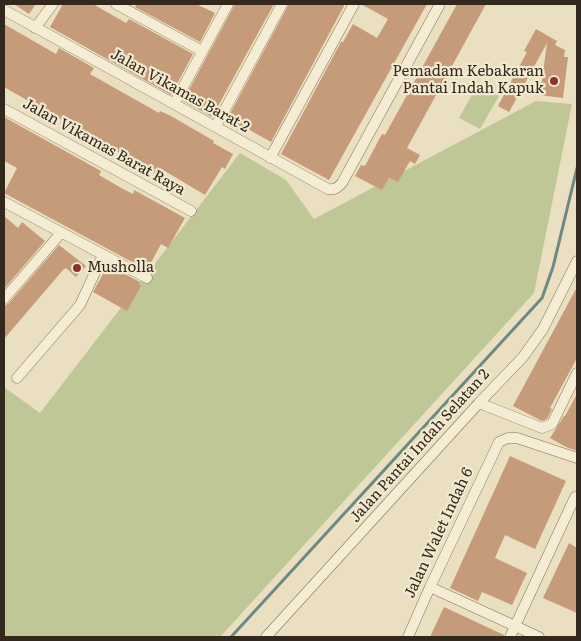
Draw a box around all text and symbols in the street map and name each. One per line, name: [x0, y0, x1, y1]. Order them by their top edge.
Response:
street label: Jalan Vikamas Barat 2: [107, 45, 253, 137]
place label: Pemadam Kebakaran Pantai Indah Kapuk: [393, 63, 544, 98]
marker: Pemadam Kebakaran Pantai Indah Kapuk: [548, 75, 560, 87]
street label: Jalan Vikamas Barat Raya: [20, 95, 188, 199]
place label: Musholla: [87, 259, 154, 277]
marker: Musholla: [71, 262, 83, 274]
street label: Jalan Pantai Indah Selatan 2: [346, 366, 494, 526]
street label: Jalan Walet Indah 6: [401, 465, 477, 601]

